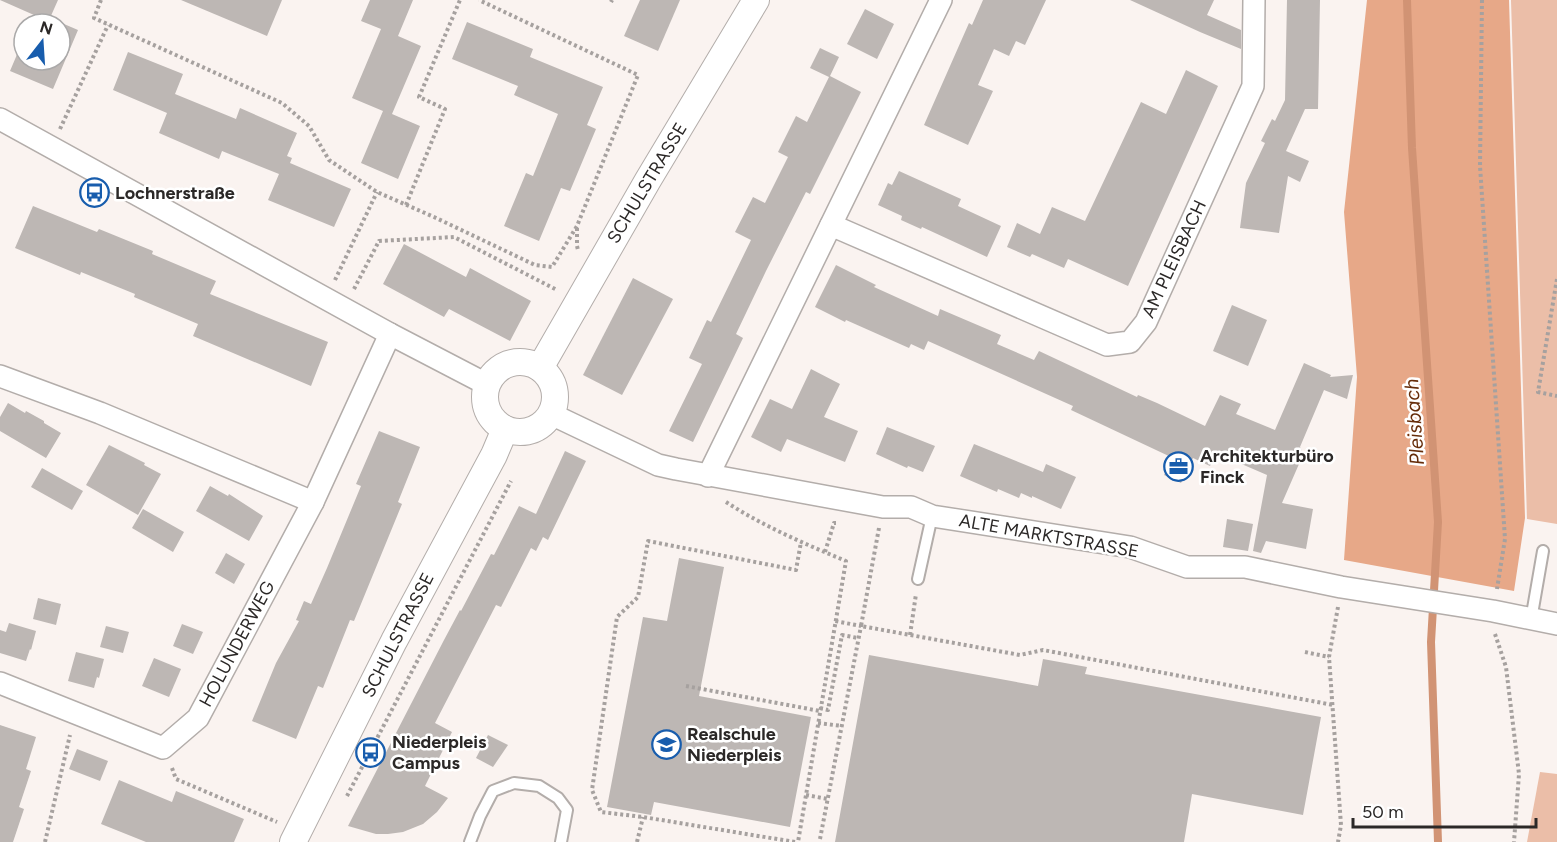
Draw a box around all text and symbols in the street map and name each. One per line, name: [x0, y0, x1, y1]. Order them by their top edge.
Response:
north arrow: [12, 12, 72, 72]
text: N: [38, 17, 55, 39]
street label: SCHULSTRASSE: [602, 119, 692, 247]
bus stop icon: Lochnerstraße: [78, 177, 110, 209]
place label: Lochnerstraße: [115, 182, 235, 204]
street label: AM PLEISBACH: [1137, 197, 1211, 321]
water label: Pleisbach: [1399, 378, 1429, 466]
place label: Architekturbüro Finck: [1200, 445, 1334, 488]
office icon: Architekturbüro Finck: [1163, 450, 1195, 482]
street label: ALTE MARKTSTRASSE: [957, 509, 1141, 563]
street label: SCHULSTRASSE: [357, 569, 439, 701]
street label: HOLUNDERWEG: [195, 577, 280, 711]
place label: Realschule Niederpleis: [687, 723, 782, 766]
school or university icon: Realschule Niederpleis: [650, 728, 682, 760]
place label: Niederpleis Campus: [392, 731, 487, 774]
bus stop icon: Niederpleis Campus: [355, 736, 387, 768]
scale bar: [1353, 791, 1536, 829]
text: 50 m: [1362, 801, 1404, 823]

